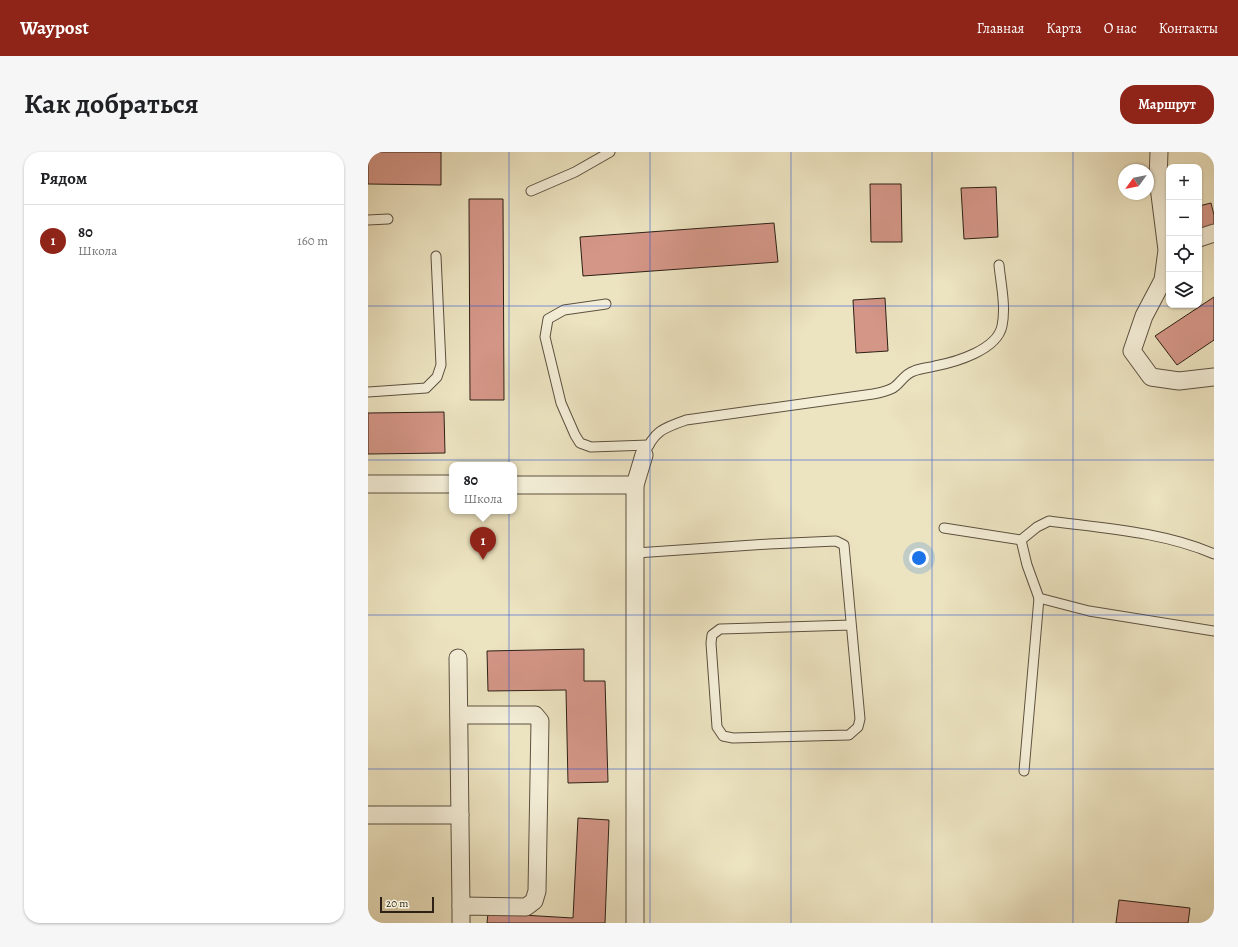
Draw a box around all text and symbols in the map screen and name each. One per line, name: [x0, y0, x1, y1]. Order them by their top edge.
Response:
text: Waypost: [20, 15, 89, 41]
text: Главная: [977, 19, 1024, 38]
text: Карта: [1046, 19, 1082, 38]
text: О нас: [1104, 19, 1137, 38]
text: Контакты: [1159, 19, 1218, 38]
text: Как добраться: [24, 85, 199, 123]
button: Маршрут: [1120, 85, 1214, 124]
north arrow: [1118, 164, 1154, 200]
map controls: [1166, 164, 1202, 308]
button: +: [1166, 164, 1202, 200]
text: Рядом: [40, 167, 87, 190]
button: −: [1166, 200, 1202, 236]
text: 80: [78, 222, 93, 242]
text: 1: [51, 232, 55, 249]
text: 160 m: [297, 232, 328, 249]
button: locate: [1166, 236, 1202, 272]
text: Школа: [78, 242, 117, 259]
button: layers: [1166, 272, 1202, 308]
popup: [449, 462, 517, 514]
text: 80: [463, 470, 478, 490]
text: Школа: [463, 490, 503, 507]
pin: 1: [470, 527, 496, 560]
your location: [909, 548, 929, 568]
scale bar: [380, 895, 434, 914]
text: 20 m: [386, 896, 408, 911]

